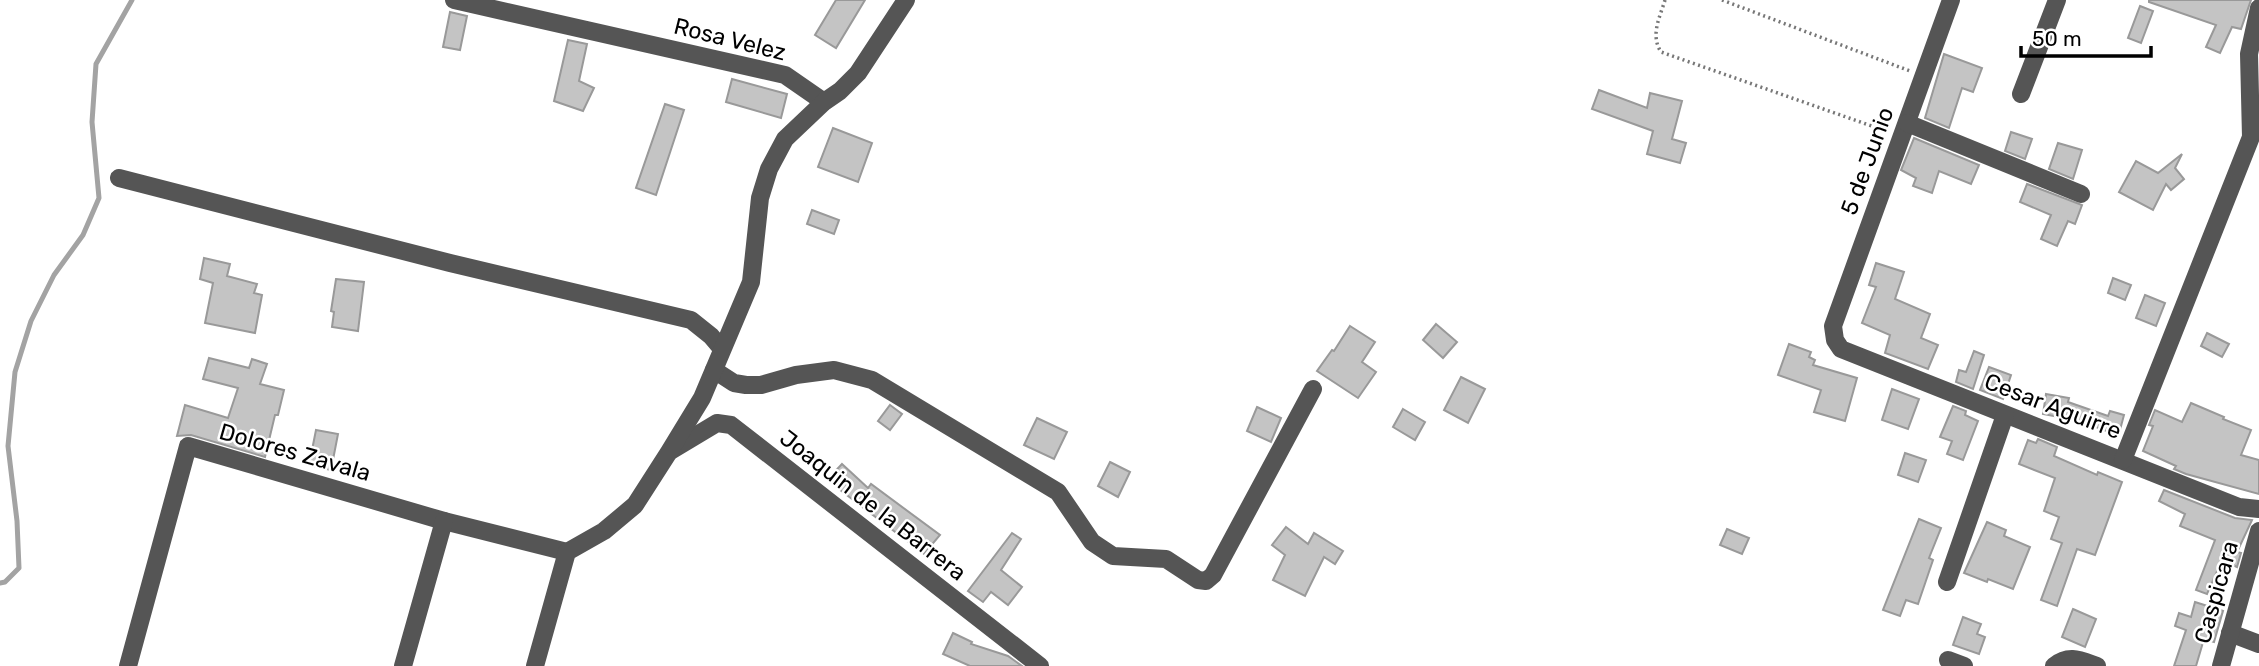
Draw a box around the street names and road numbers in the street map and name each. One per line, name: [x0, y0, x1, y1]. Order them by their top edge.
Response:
street label: Rosa Velez: [671, 12, 789, 66]
street label: 5 de Junio: [1835, 103, 1899, 219]
street label: Cesar Aguirre: [1981, 367, 2125, 445]
street label: Dolores Zavala: [216, 417, 374, 487]
street label: Joaquin de la Barrera: [774, 424, 972, 586]
street label: Caspicara: [2188, 537, 2244, 647]

